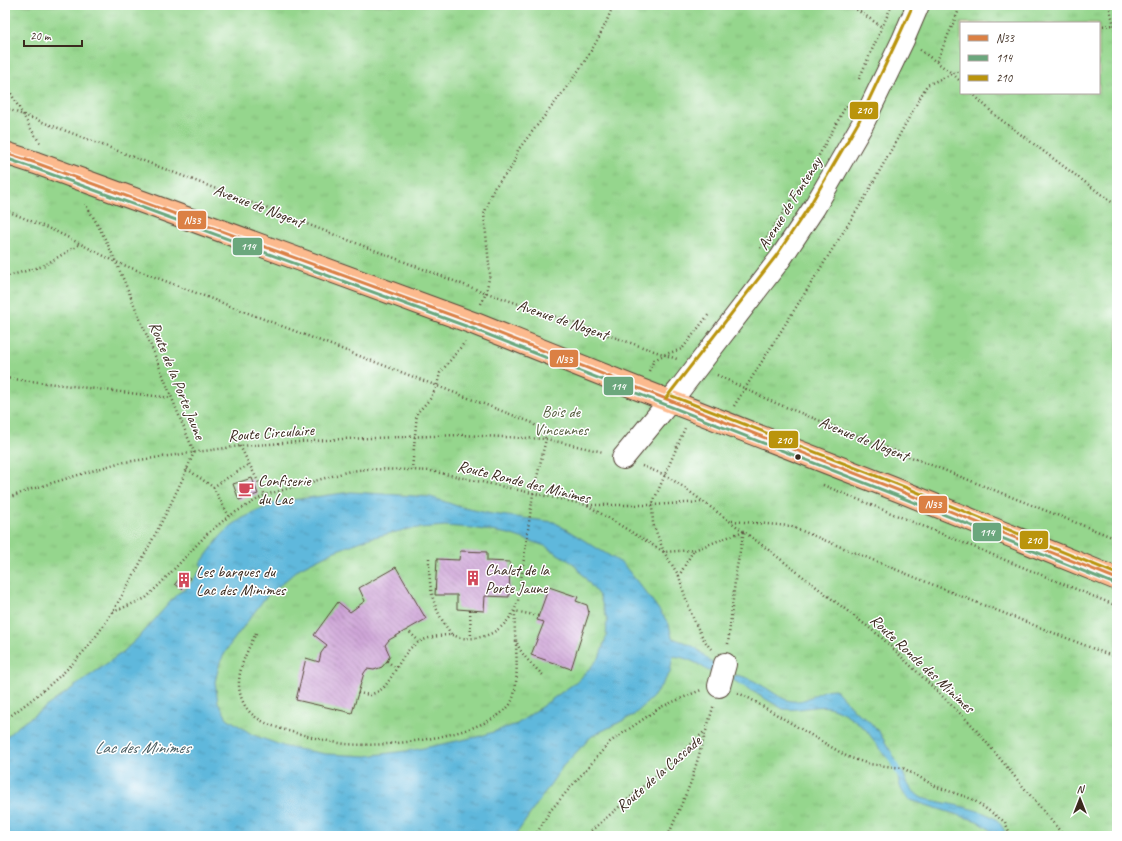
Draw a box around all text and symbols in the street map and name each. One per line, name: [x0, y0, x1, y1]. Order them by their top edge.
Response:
scale bar: [24, 22, 82, 48]
legend: [960, 22, 1100, 94]
text: 20 m: [30, 28, 52, 44]
text: N33: [996, 30, 1016, 46]
text: 114: [996, 50, 1014, 66]
text: 210: [996, 70, 1014, 86]
line badge: 210: [849, 101, 879, 120]
text: 210: [857, 103, 872, 117]
street label: Avenue de Fontenay: [753, 152, 827, 254]
street label: Avenue de Nogent: [211, 180, 309, 233]
line badge: N33: [177, 210, 207, 230]
text: N33: [184, 213, 201, 227]
line badge: 114: [232, 237, 263, 256]
text: 114: [241, 239, 257, 253]
street label: Avenue de Nogent: [515, 295, 613, 346]
street label: Route de la Porte Jaune: [144, 319, 210, 444]
line badge: N33: [549, 349, 579, 368]
text: N33: [556, 352, 573, 366]
line badge: 114: [603, 376, 634, 396]
text: 114: [611, 379, 627, 393]
park label: Bois de Vincennes: [534, 402, 589, 440]
street label: Avenue de Nogent: [816, 412, 914, 467]
street label: Route Circulaire: [228, 420, 316, 446]
line badge: 210: [768, 430, 799, 449]
text: 210: [777, 433, 792, 447]
unlabelled marker: [793, 452, 803, 462]
street label: Route Ronde des Minimes: [455, 456, 594, 508]
place label: Confiserie du Lac: [258, 471, 312, 509]
cafe icon: Confiserie du Lac: [237, 480, 255, 498]
line badge: N33: [918, 495, 948, 514]
text: N33: [925, 497, 942, 511]
line badge: 114: [972, 522, 1002, 542]
text: 114: [980, 525, 996, 539]
line badge: 210: [1019, 530, 1049, 550]
text: 210: [1027, 533, 1042, 547]
place label: Chalet de la Porte Jaune: [485, 560, 550, 598]
place label: Les barques du Lac des Minimes: [196, 562, 287, 600]
building icon: Chalet de la Porte Jaune: [464, 569, 482, 587]
building icon: Les barques du Lac des Minimes: [175, 571, 193, 589]
street label: Route Ronde des Minimes: [866, 610, 980, 718]
street label: Route de la Cascade: [612, 730, 707, 816]
water label: Lac des Minimes: [95, 737, 193, 758]
north arrow: [1060, 779, 1100, 819]
text: N: [1077, 782, 1086, 796]

